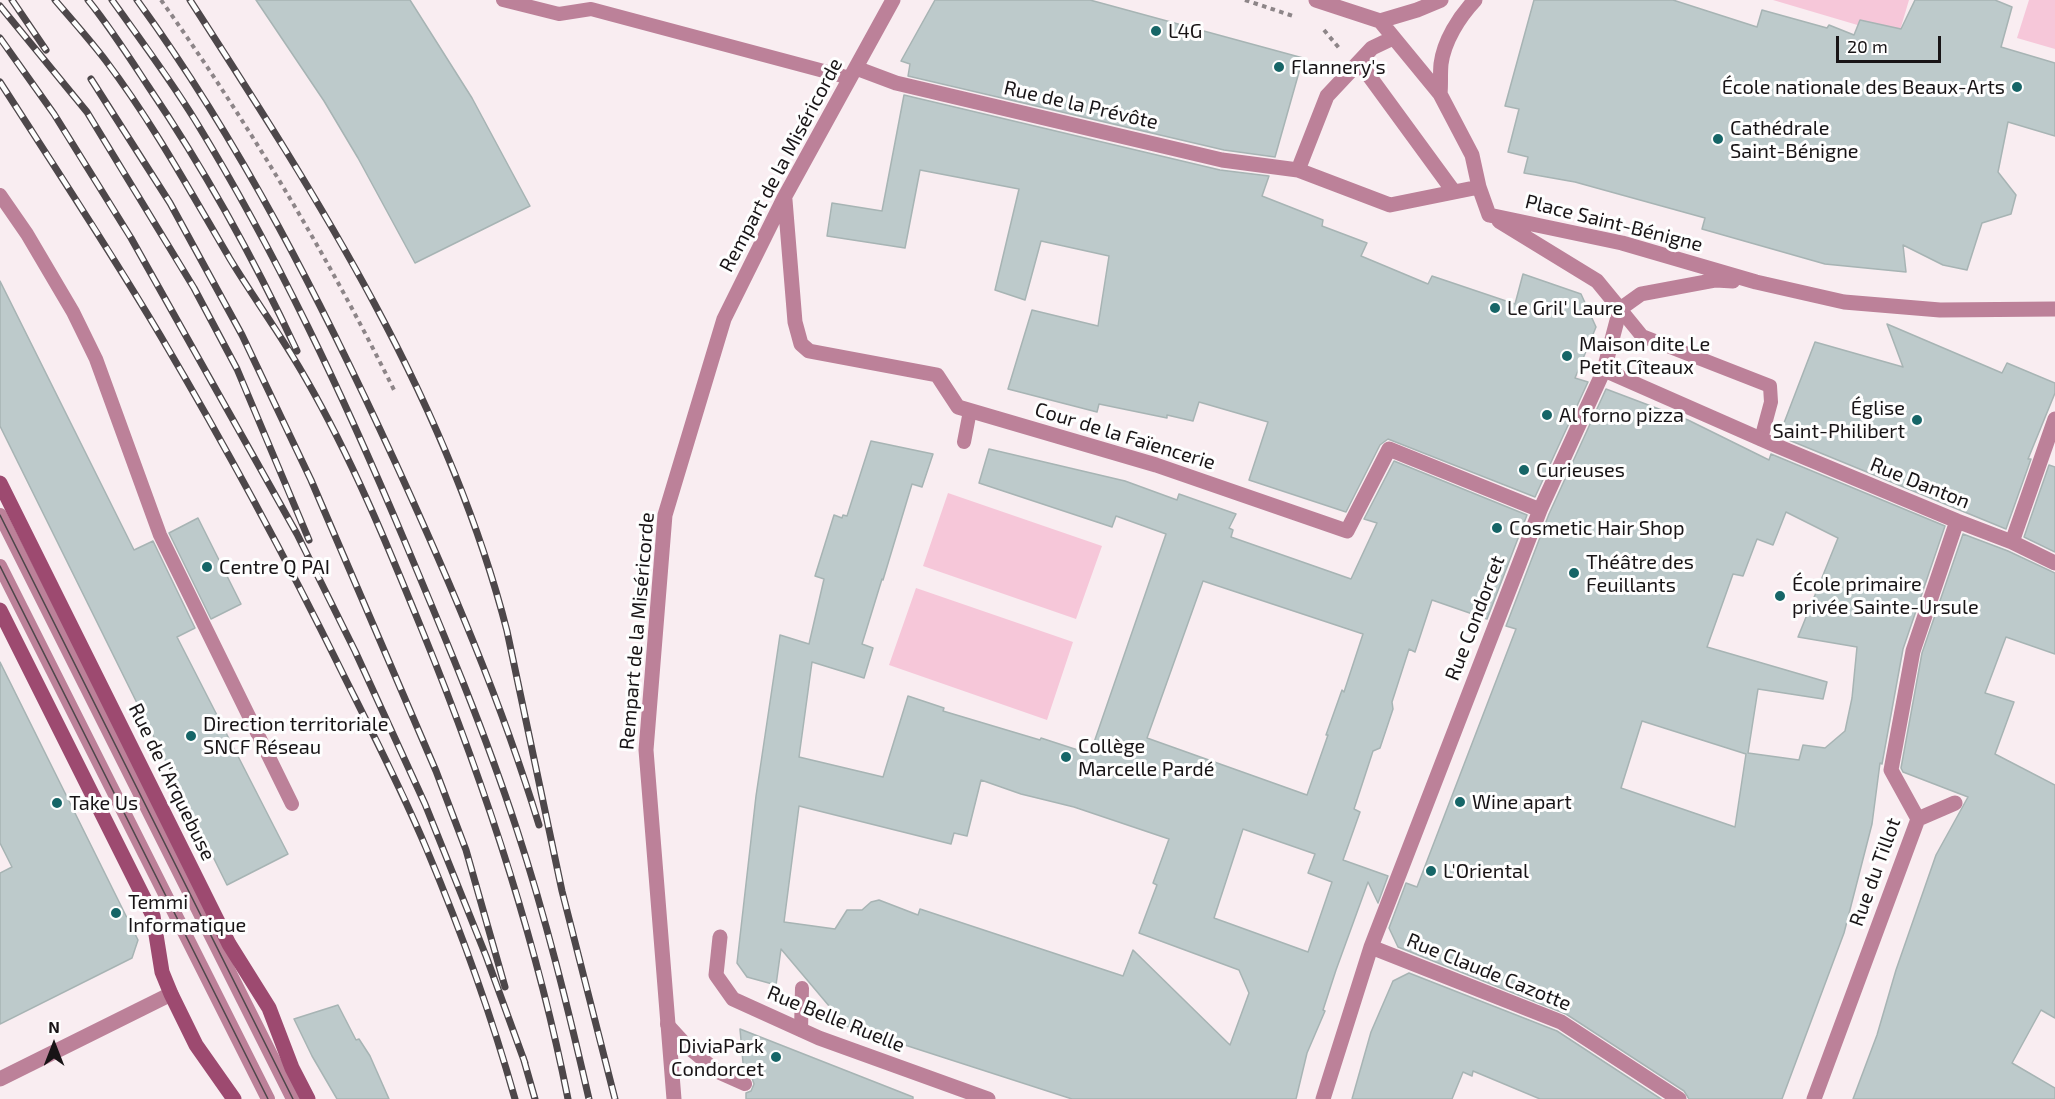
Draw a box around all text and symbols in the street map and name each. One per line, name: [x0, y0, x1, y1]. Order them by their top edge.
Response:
place label: L4G: [1168, 19, 1202, 43]
marker: L4G: [1149, 24, 1163, 38]
scale bar: [1839, 24, 1944, 62]
text: 20 m: [1847, 35, 1888, 57]
street label: Rempart de la Miséricorde: [714, 54, 848, 276]
place label: Flannery's: [1291, 55, 1386, 79]
marker: Flannery's: [1272, 60, 1286, 74]
place label: École nationale des Beaux-Arts: [1722, 75, 2005, 99]
street label: Rue de la Prévôte: [1002, 76, 1160, 134]
marker: École nationale des Beaux-Arts: [2010, 80, 2024, 94]
place label: Cathédrale Saint-Bénigne: [1730, 116, 1859, 163]
marker: Cathédrale Saint-Bénigne: [1711, 132, 1725, 146]
street label: Place Saint-Bénigne: [1523, 189, 1705, 257]
place label: Le Gril' Laure: [1507, 296, 1623, 320]
marker: Le Gril' Laure: [1488, 301, 1502, 315]
place label: Maison dite Le Petit Cîteaux: [1579, 332, 1710, 379]
marker: Maison dite Le Petit Cîteaux: [1560, 349, 1574, 363]
place label: Église Saint-Philibert: [1773, 396, 1905, 443]
street label: Cour de la Faïencerie: [1032, 397, 1218, 475]
place label: Al forno pizza: [1559, 403, 1684, 427]
marker: Al forno pizza: [1540, 408, 1554, 422]
marker: Église Saint-Philibert: [1910, 413, 1924, 427]
street label: Rue Danton: [1867, 452, 1973, 514]
place label: Curieuses: [1536, 458, 1625, 482]
marker: Curieuses: [1517, 463, 1531, 477]
street label: Rempart de la Miséricorde: [615, 511, 659, 751]
place label: Cosmetic Hair Shop: [1509, 516, 1685, 540]
marker: Cosmetic Hair Shop: [1490, 521, 1504, 535]
place label: Théâtre des Feuillants: [1586, 550, 1694, 597]
street label: Rue Condorcet: [1440, 552, 1510, 684]
place label: Centre Q PAI: [219, 555, 330, 579]
marker: Centre Q PAI: [200, 560, 214, 574]
marker: Théâtre des Feuillants: [1567, 566, 1581, 580]
place label: École primaire privée Sainte-Ursule: [1792, 572, 1979, 619]
marker: École primaire privée Sainte-Ursule: [1773, 589, 1787, 603]
street label: Rue de l'Arquebuse: [123, 699, 221, 865]
place label: Direction territoriale SNCF Réseau: [203, 712, 389, 759]
marker: Direction territoriale SNCF Réseau: [184, 729, 198, 743]
place label: Collège Marcelle Pardé: [1078, 734, 1214, 781]
marker: Collège Marcelle Pardé: [1059, 750, 1073, 764]
place label: Wine apart: [1472, 790, 1572, 814]
place label: Take Us: [69, 791, 138, 815]
marker: Wine apart: [1453, 795, 1467, 809]
marker: Take Us: [50, 796, 64, 810]
street label: Rue du Tillot: [1844, 814, 1906, 930]
place label: L'Oriental: [1443, 859, 1529, 883]
marker: L'Oriental: [1424, 864, 1438, 878]
place label: Temmi Informatique: [128, 890, 246, 937]
marker: Temmi Informatique: [109, 906, 123, 920]
street label: Rue Claude Cazotte: [1403, 928, 1575, 1016]
street label: Rue Belle Ruelle: [764, 980, 908, 1058]
north arrow: [24, 1015, 84, 1075]
text: N: [48, 1017, 60, 1036]
place label: DiviaPark Condorcet: [671, 1034, 764, 1081]
marker: DiviaPark Condorcet: [769, 1050, 783, 1064]

